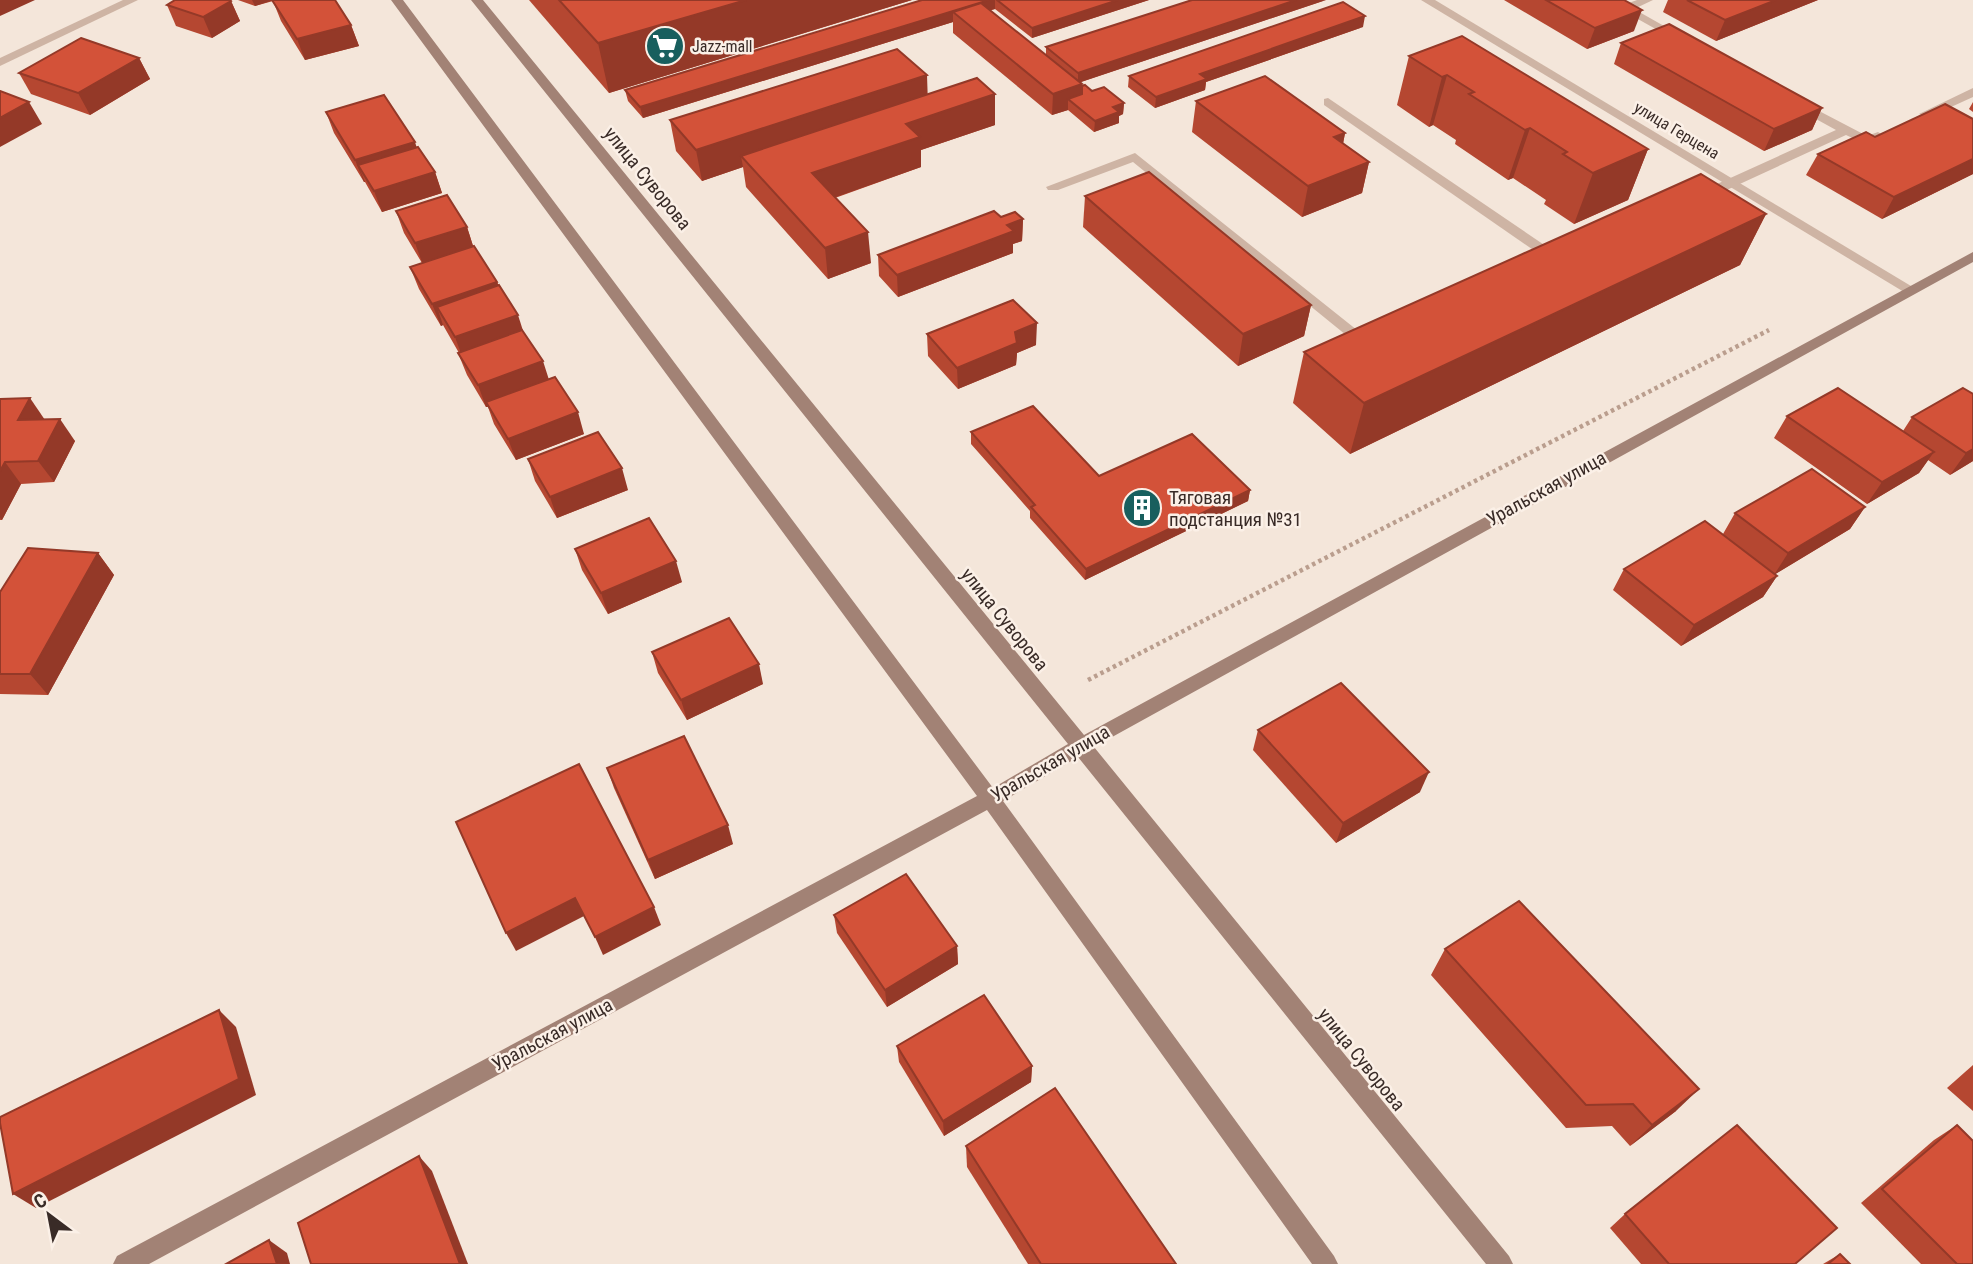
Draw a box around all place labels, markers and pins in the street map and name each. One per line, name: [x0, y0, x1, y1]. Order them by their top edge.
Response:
supermarket icon: Jazz-mall: [644, 25, 686, 67]
place label: Jazz-mall: [692, 37, 752, 56]
place label: Тяговая подстанция №31: [1169, 486, 1302, 531]
building icon: Тяговая подстанция №31: [1121, 487, 1163, 529]

